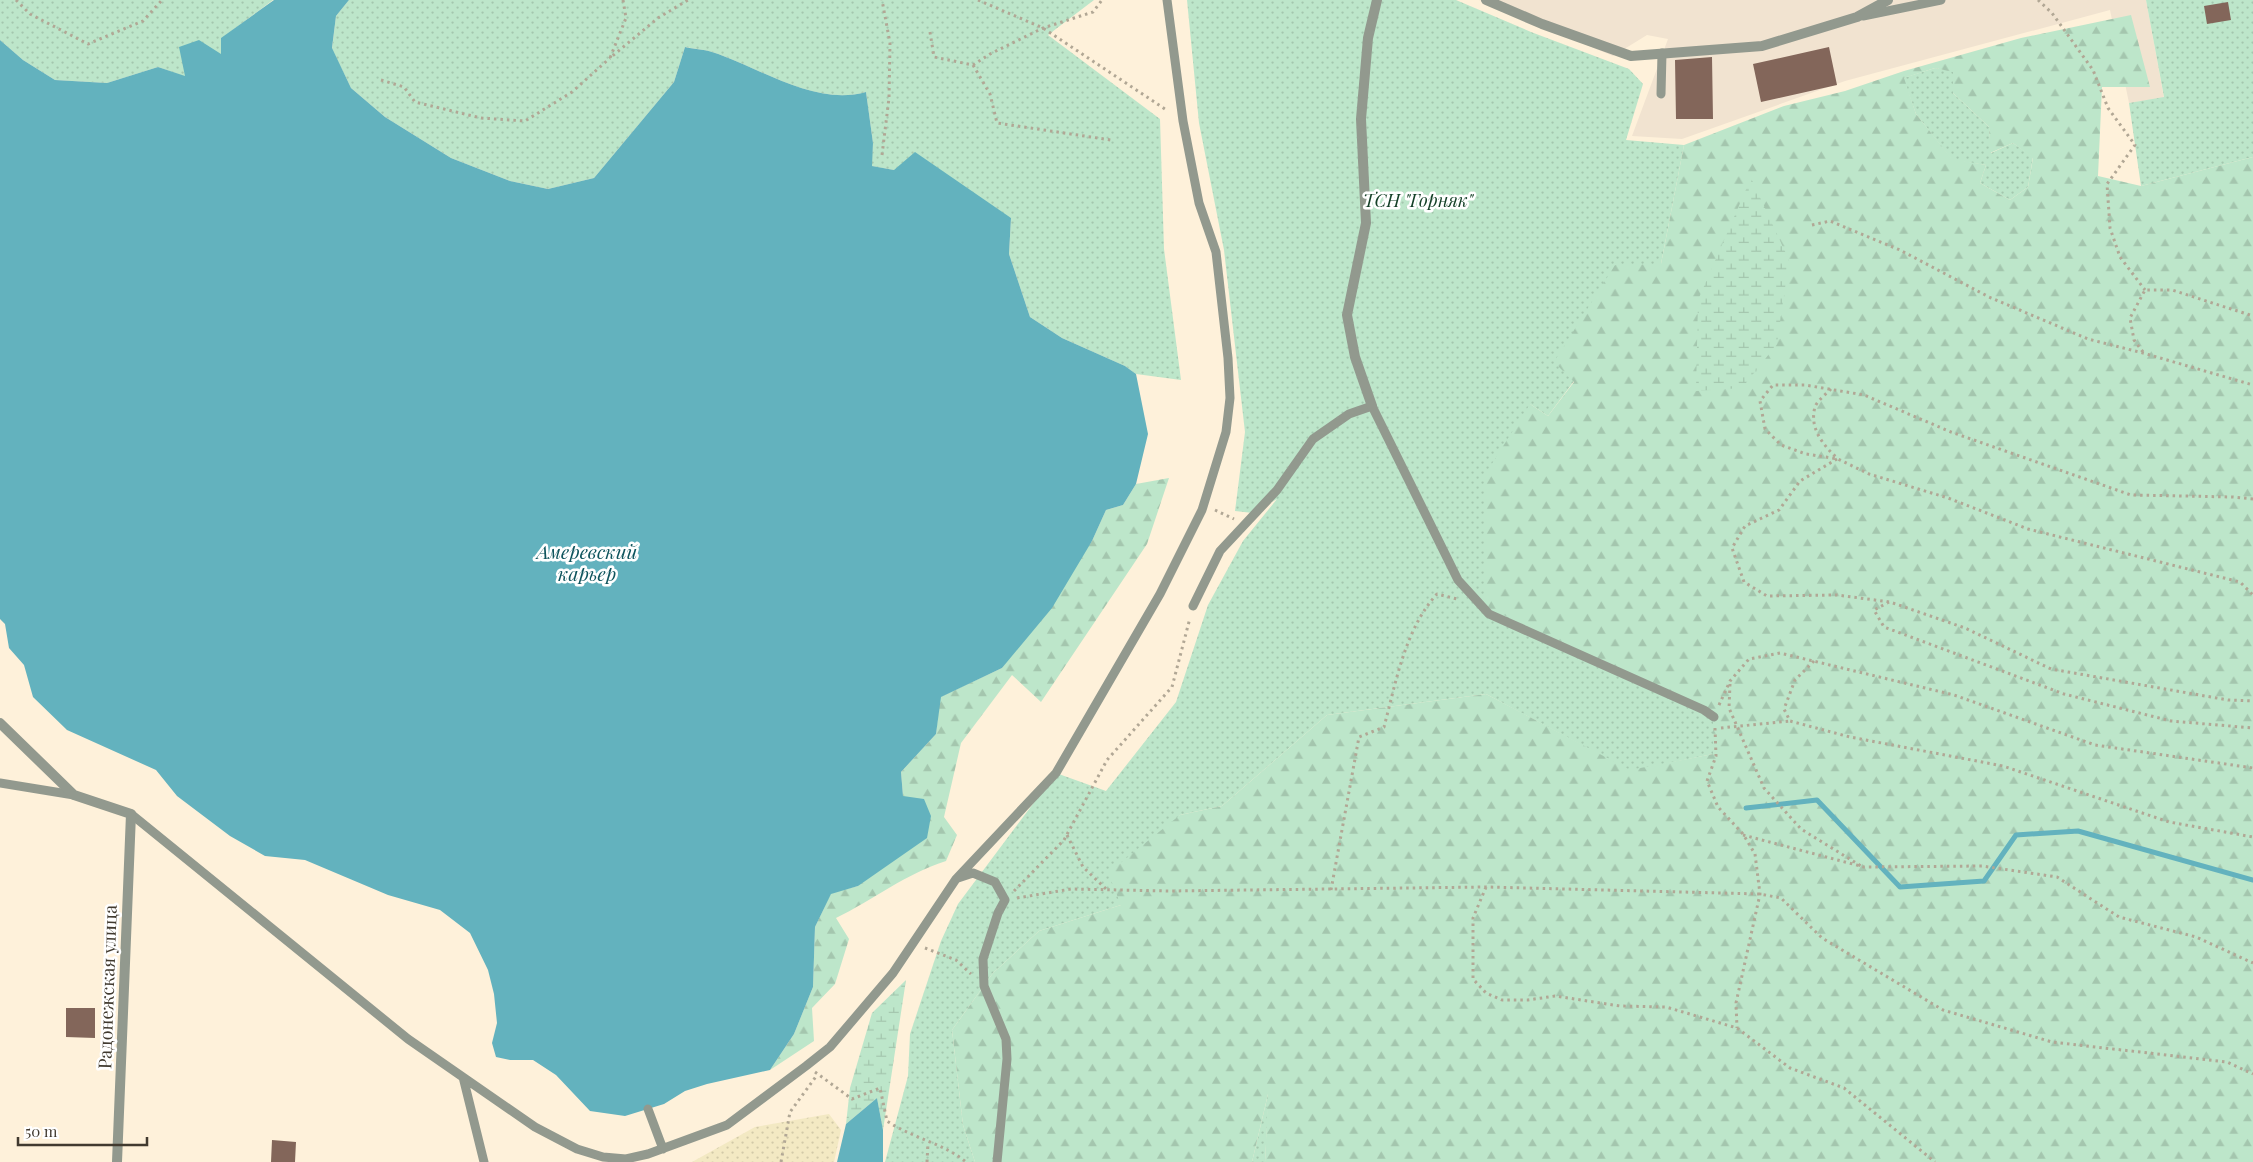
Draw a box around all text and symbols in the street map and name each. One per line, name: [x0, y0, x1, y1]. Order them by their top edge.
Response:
park label: ТСН "Горняк": [1363, 188, 1475, 212]
water label: Амеревский карьер: [535, 538, 639, 586]
street label: Радонежская улица: [92, 904, 122, 1069]
scale bar: [18, 1114, 146, 1146]
text: 50 m: [25, 1121, 58, 1141]

